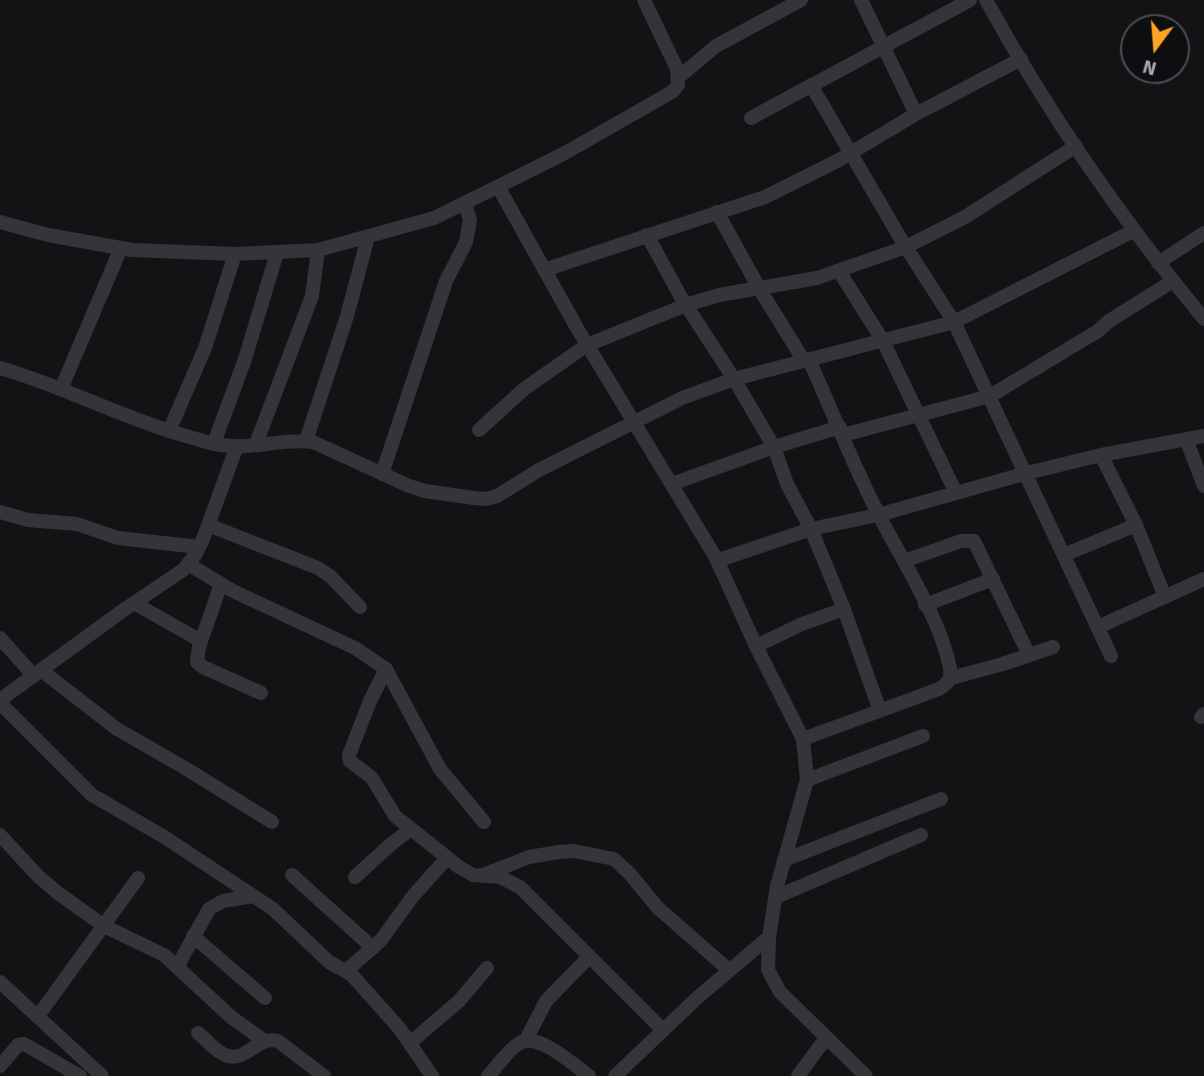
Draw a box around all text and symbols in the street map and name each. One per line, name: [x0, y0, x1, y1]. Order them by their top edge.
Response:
north arrow: [1120, 14, 1190, 84]
text: N: [1140, 54, 1159, 81]

